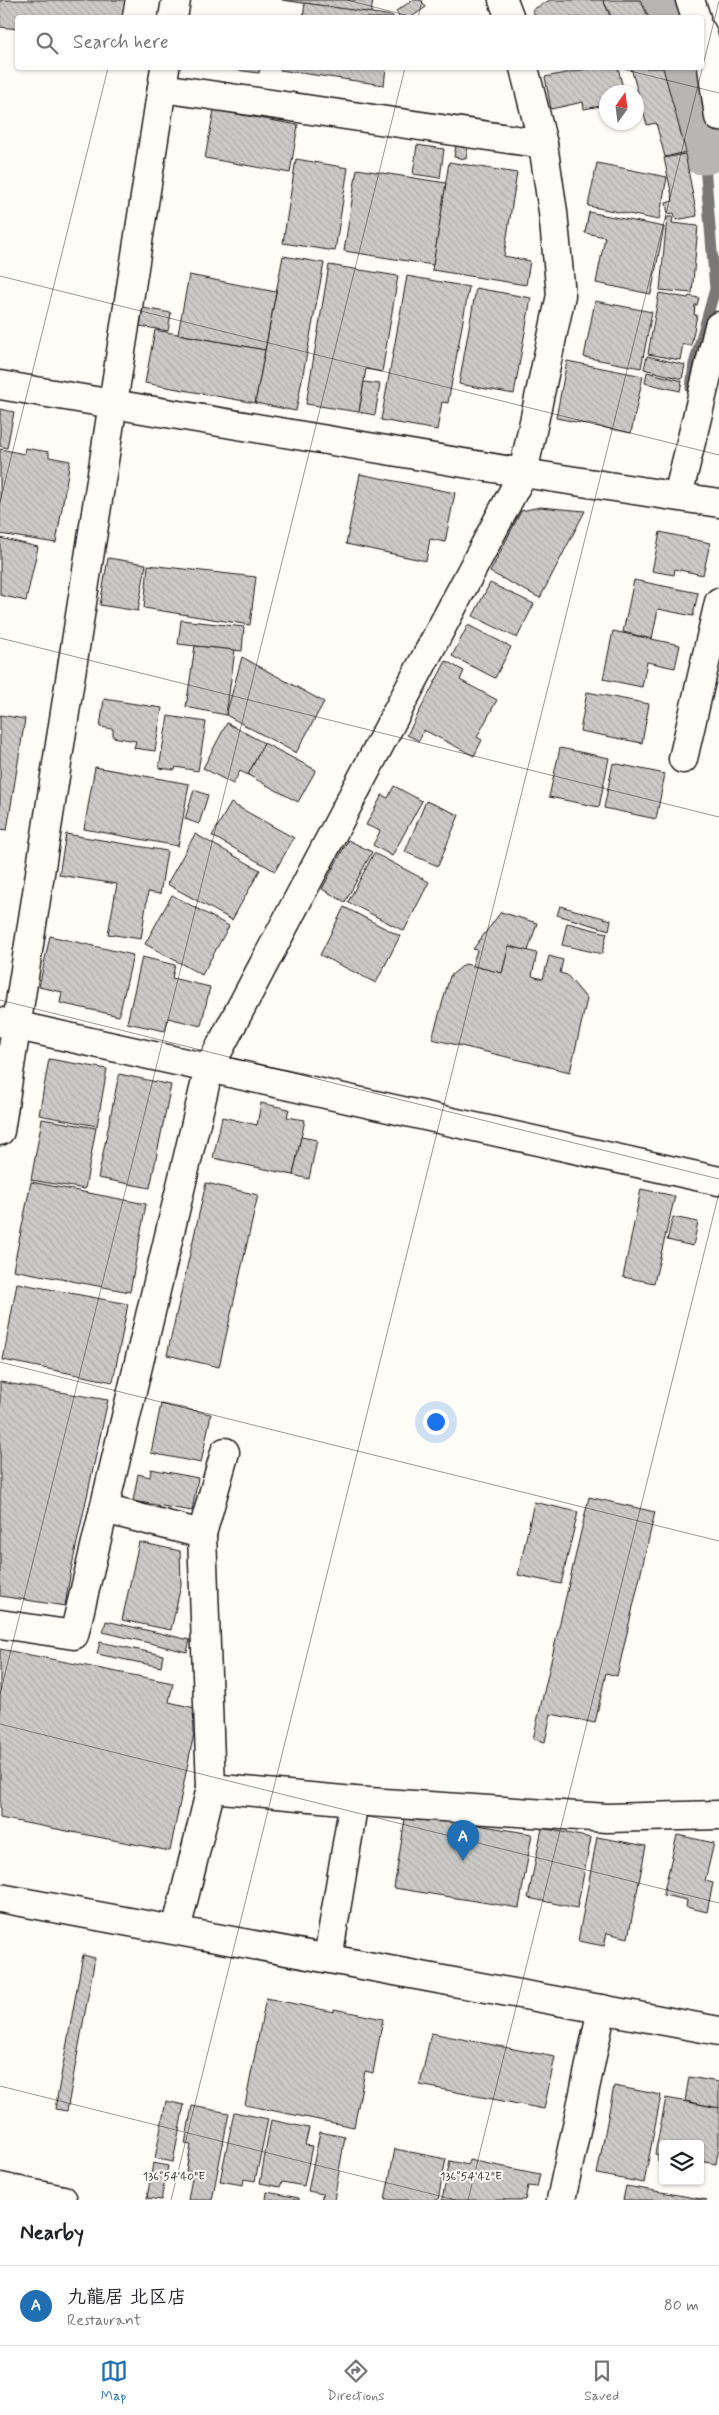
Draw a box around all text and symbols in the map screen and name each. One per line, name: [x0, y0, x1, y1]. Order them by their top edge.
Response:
search box: [15, 15, 704, 70]
icon: search: [33, 29, 61, 57]
text: Search here: [73, 30, 169, 55]
north arrow: [599, 85, 644, 130]
your location: [423, 1409, 449, 1435]
pin: A: [447, 1820, 479, 1861]
map controls: [659, 2140, 704, 2185]
button: layers: [659, 2140, 704, 2185]
text: 136°54'40"E: [143, 2169, 205, 2185]
text: 136°54'42"E: [440, 2169, 502, 2185]
text: Nearby: [20, 2219, 84, 2247]
text: 九龍居 北区店: [67, 2285, 186, 2310]
text: A: [31, 2295, 41, 2316]
text: 80 m: [664, 2295, 699, 2316]
text: Restaurant: [67, 2310, 141, 2331]
tab: Map: [100, 2357, 128, 2405]
tab: Directions: [327, 2357, 385, 2405]
tab: Saved: [584, 2357, 619, 2405]

